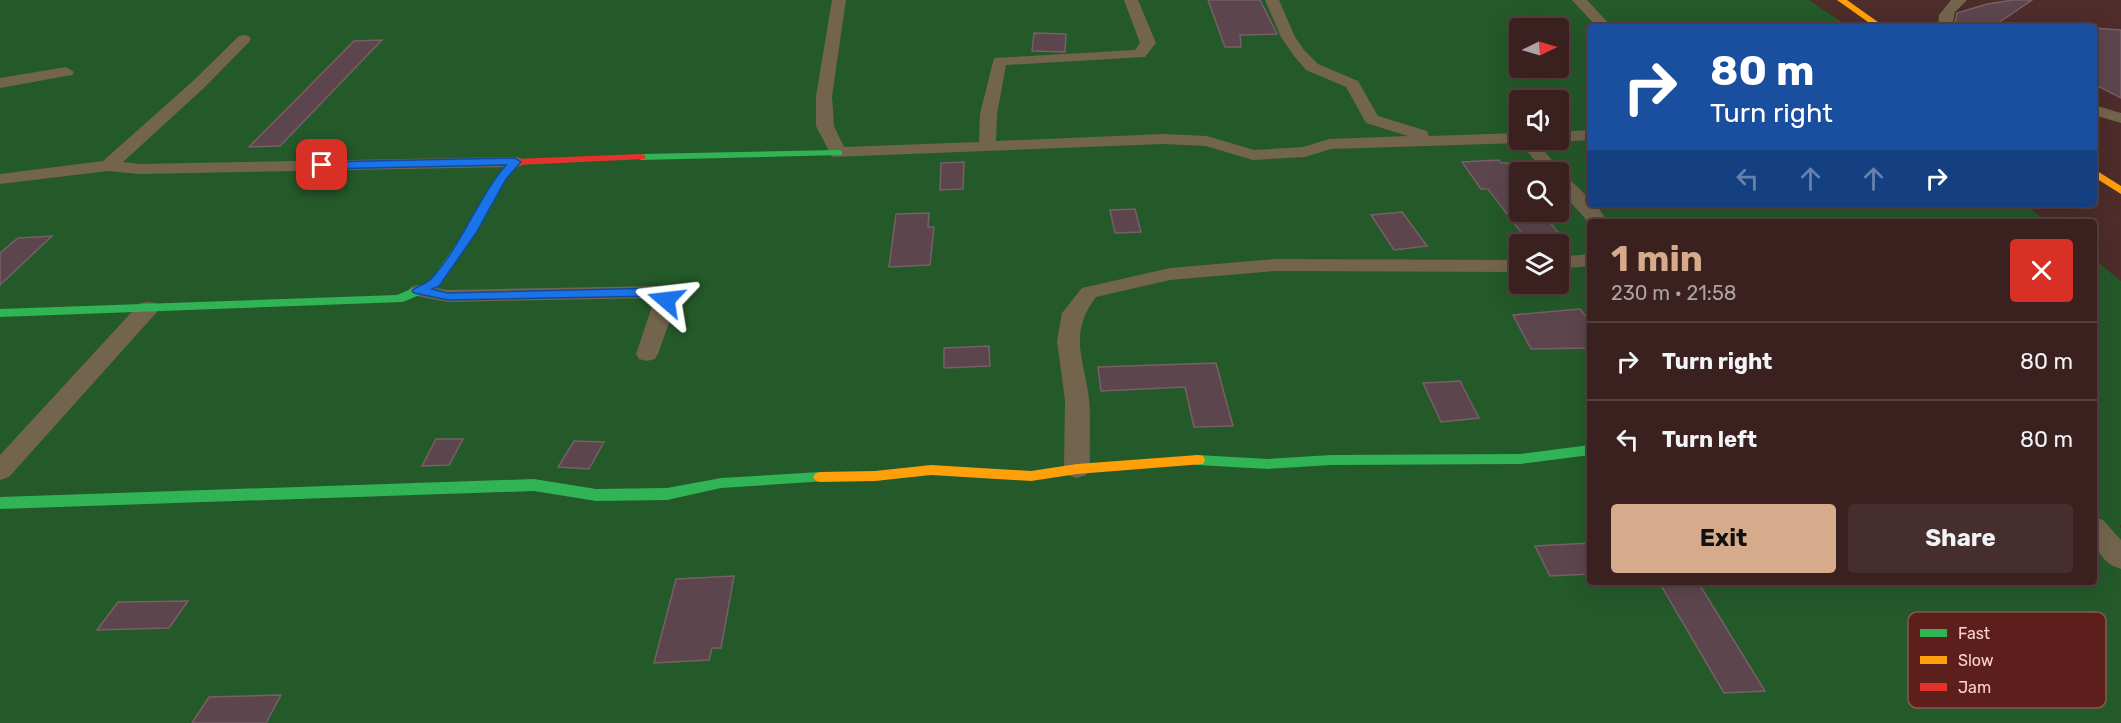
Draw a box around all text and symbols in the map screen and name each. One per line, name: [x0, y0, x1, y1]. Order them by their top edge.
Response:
north arrow: [1509, 18, 1569, 78]
map controls: [1509, 18, 1569, 294]
text: 80 m: [1710, 46, 1814, 96]
icon: right: [1611, 48, 1689, 126]
button: sound: [1509, 90, 1569, 150]
text: Turn right: [1710, 97, 1833, 129]
pin: [296, 139, 347, 190]
icon: arrive: [305, 148, 338, 181]
button: search: [1509, 162, 1569, 222]
icon: left: [1731, 162, 1764, 195]
icon: ahead: [1794, 162, 1827, 195]
icon: ahead: [1857, 162, 1890, 195]
icon: right: [1920, 162, 1953, 195]
button: layers: [1509, 234, 1569, 294]
text: 1 min: [1611, 237, 1703, 280]
button: close: [2010, 239, 2073, 302]
position arrow: [634, 268, 698, 332]
text: 230 m · 21:58: [1611, 281, 1737, 305]
icon: right: [1611, 345, 1644, 378]
text: Turn right: [1662, 348, 1772, 375]
text: 80 m: [2020, 348, 2073, 375]
icon: left: [1611, 423, 1644, 456]
text: Turn left: [1662, 426, 1757, 453]
text: 80 m: [2020, 426, 2073, 453]
button: Exit: [1611, 504, 1836, 573]
button: Share: [1848, 504, 2073, 573]
legend: [1908, 612, 2106, 708]
text: Fast: [1958, 624, 1990, 643]
text: Slow: [1958, 651, 1994, 670]
text: Jam: [1958, 678, 1991, 697]

